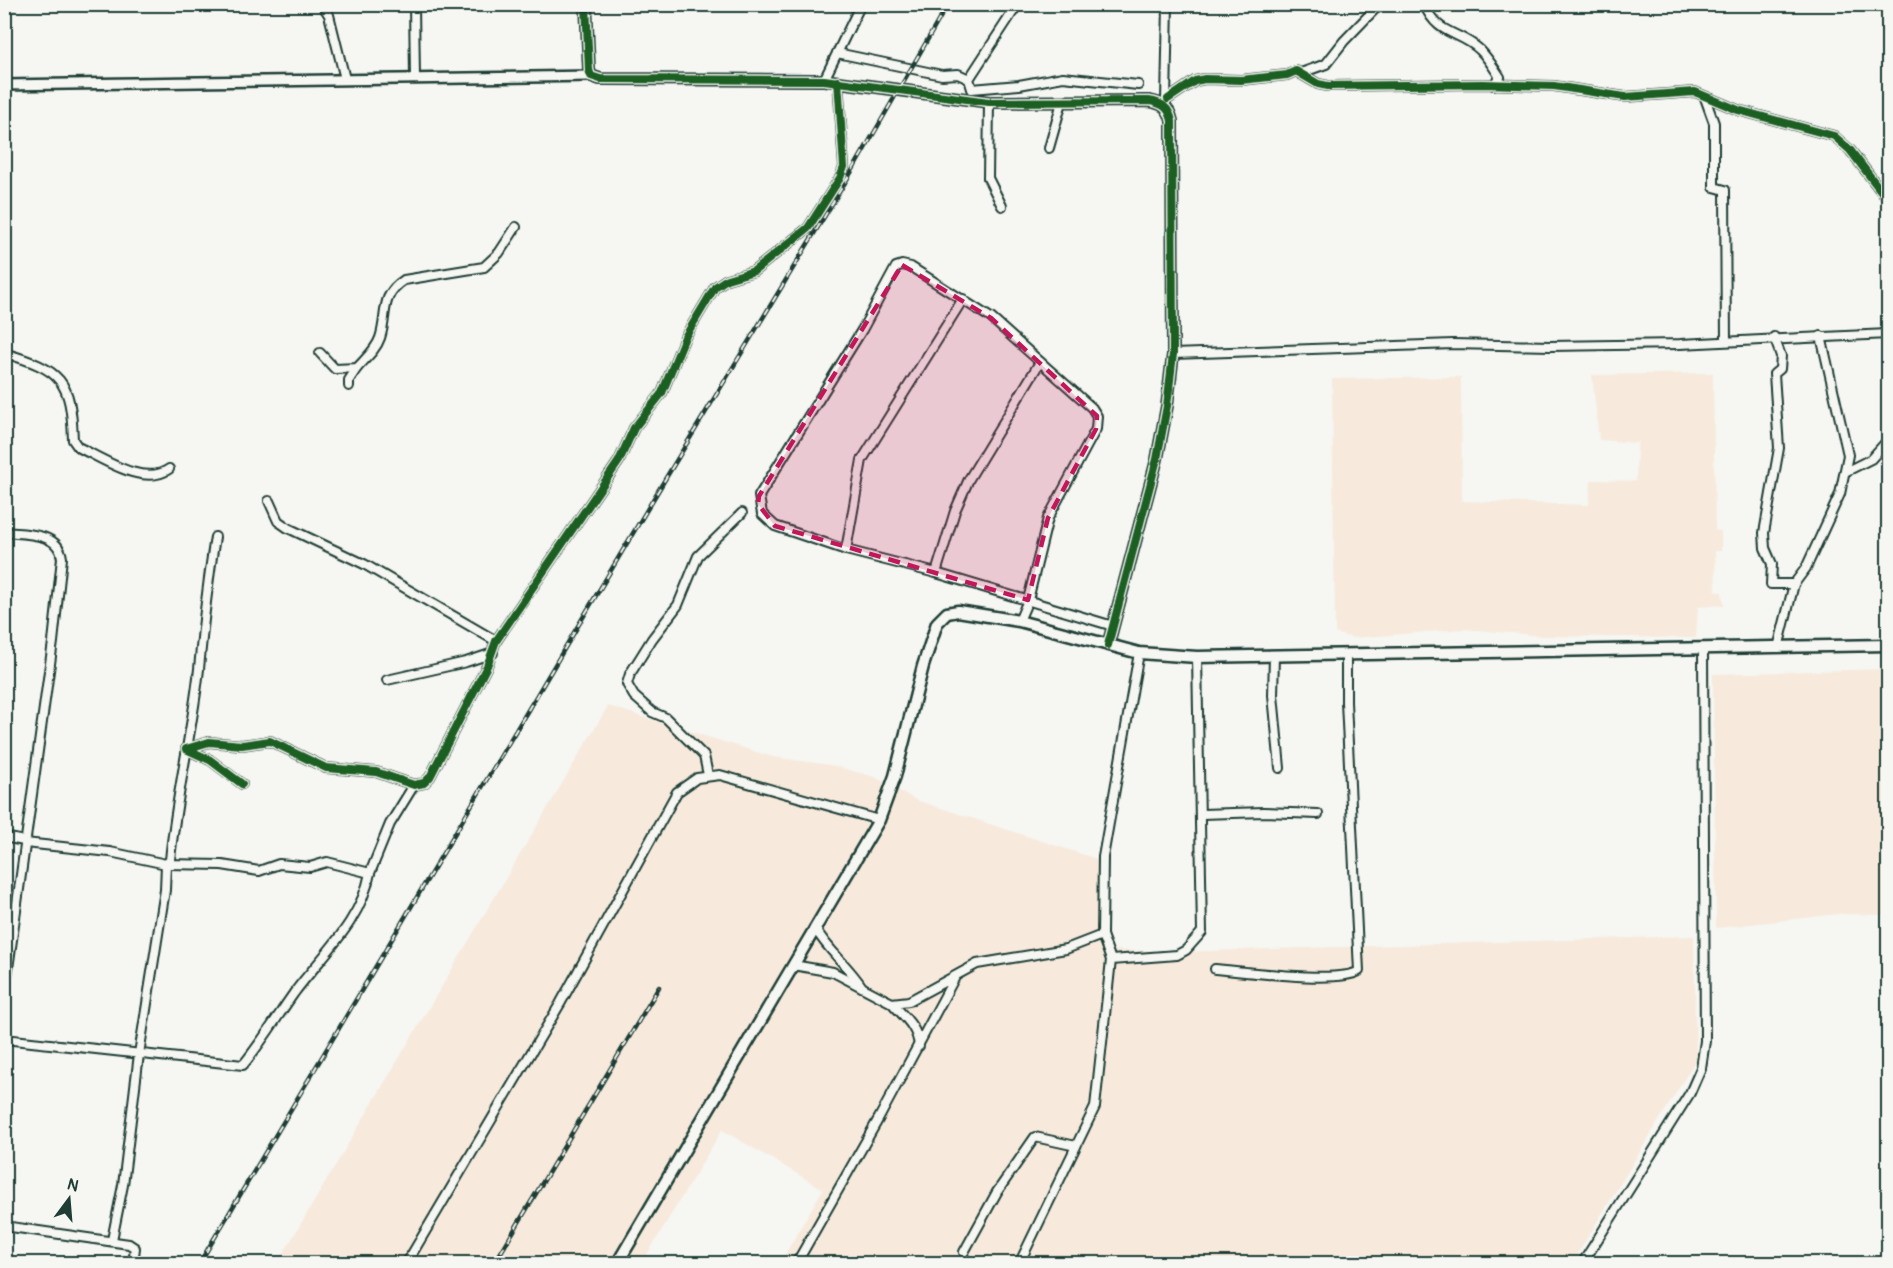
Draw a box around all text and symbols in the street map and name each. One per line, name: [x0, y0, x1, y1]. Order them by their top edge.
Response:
north arrow: [39, 1169, 99, 1229]
text: N: [65, 1174, 81, 1197]

